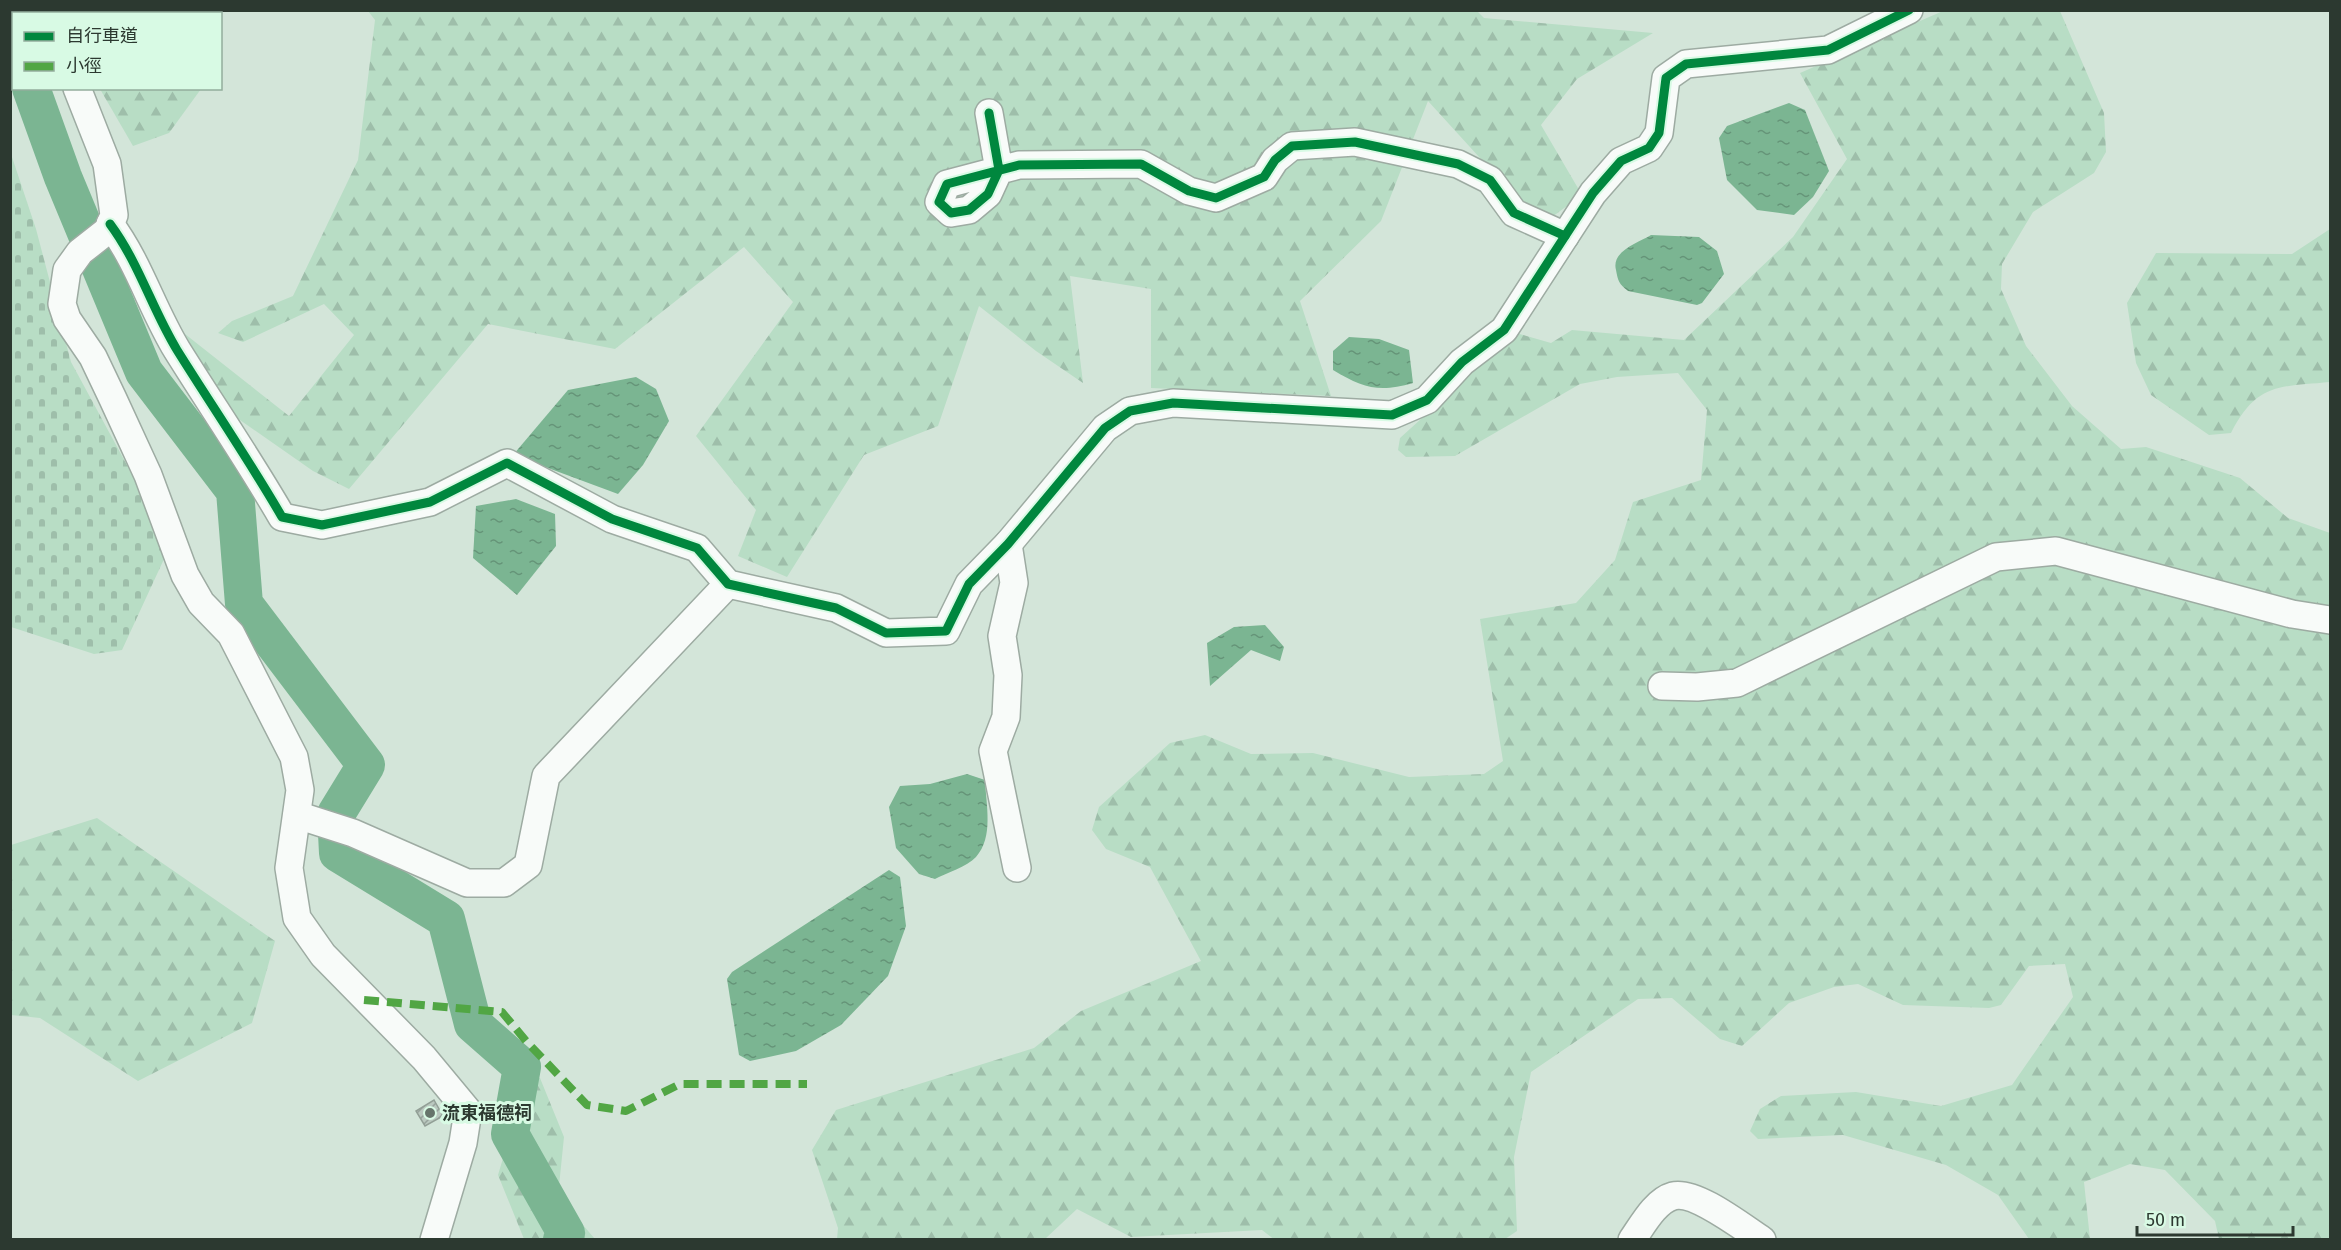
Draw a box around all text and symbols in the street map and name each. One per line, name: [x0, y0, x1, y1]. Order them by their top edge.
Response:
legend: [12, 12, 222, 90]
text: 自行車道: [66, 25, 138, 47]
text: 小徑: [66, 55, 102, 77]
place label: 流東福德祠: [442, 1102, 532, 1124]
marker: 流東福德祠: [423, 1106, 437, 1120]
scale bar: [2137, 1199, 2293, 1237]
text: 50 m: [2146, 1209, 2185, 1231]

